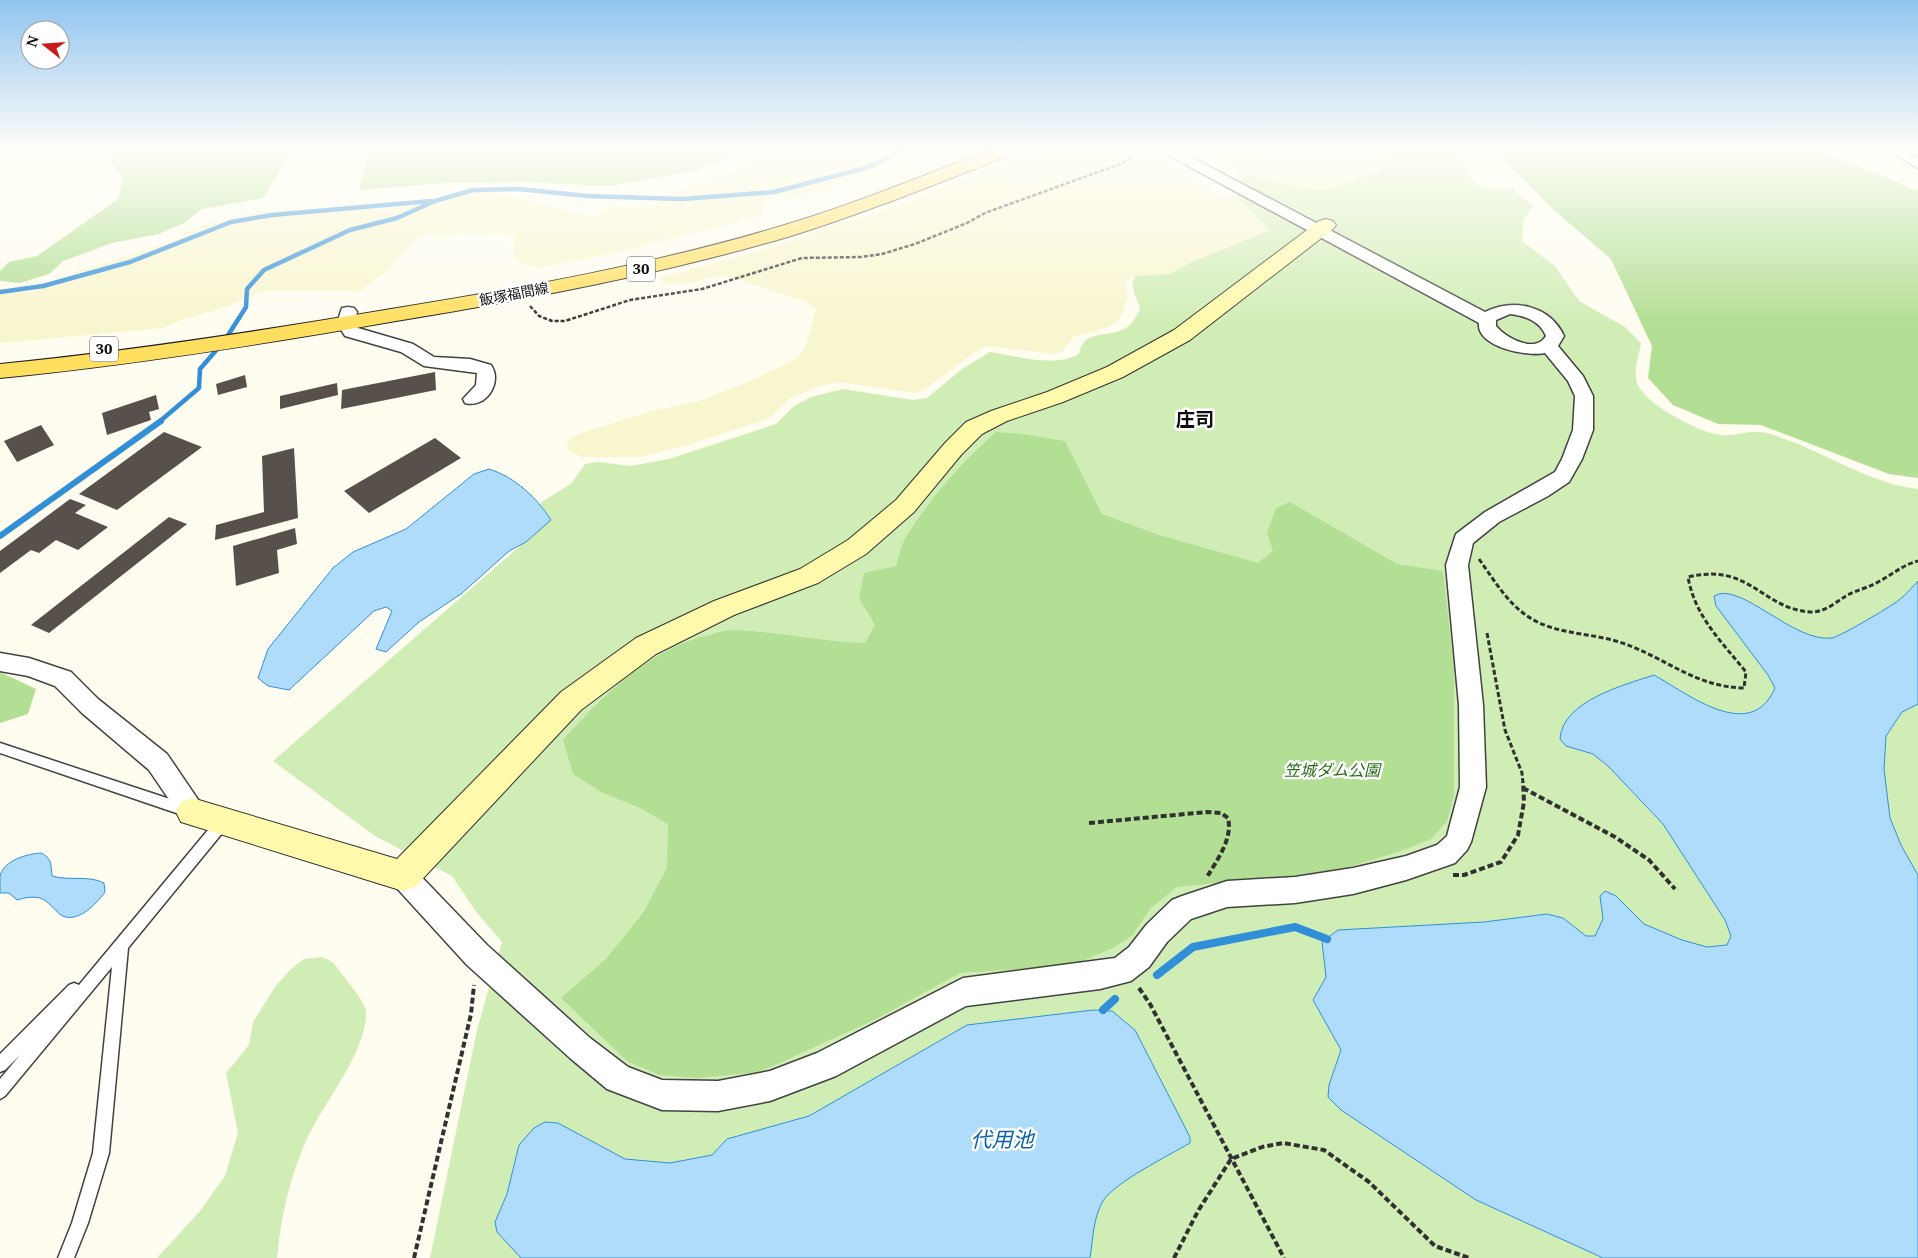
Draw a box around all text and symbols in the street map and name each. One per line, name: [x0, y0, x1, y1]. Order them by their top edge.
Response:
north arrow: [20, 20, 70, 70]
text: N: [21, 33, 43, 49]
road number: 30: [627, 256, 655, 282]
street label: 飯塚福間線: [478, 278, 550, 310]
road number: 30: [90, 336, 118, 362]
district label: 庄司: [1176, 406, 1214, 432]
park label: 笠城ダム公園: [1284, 759, 1382, 781]
water label: 代用池: [971, 1125, 1035, 1153]

